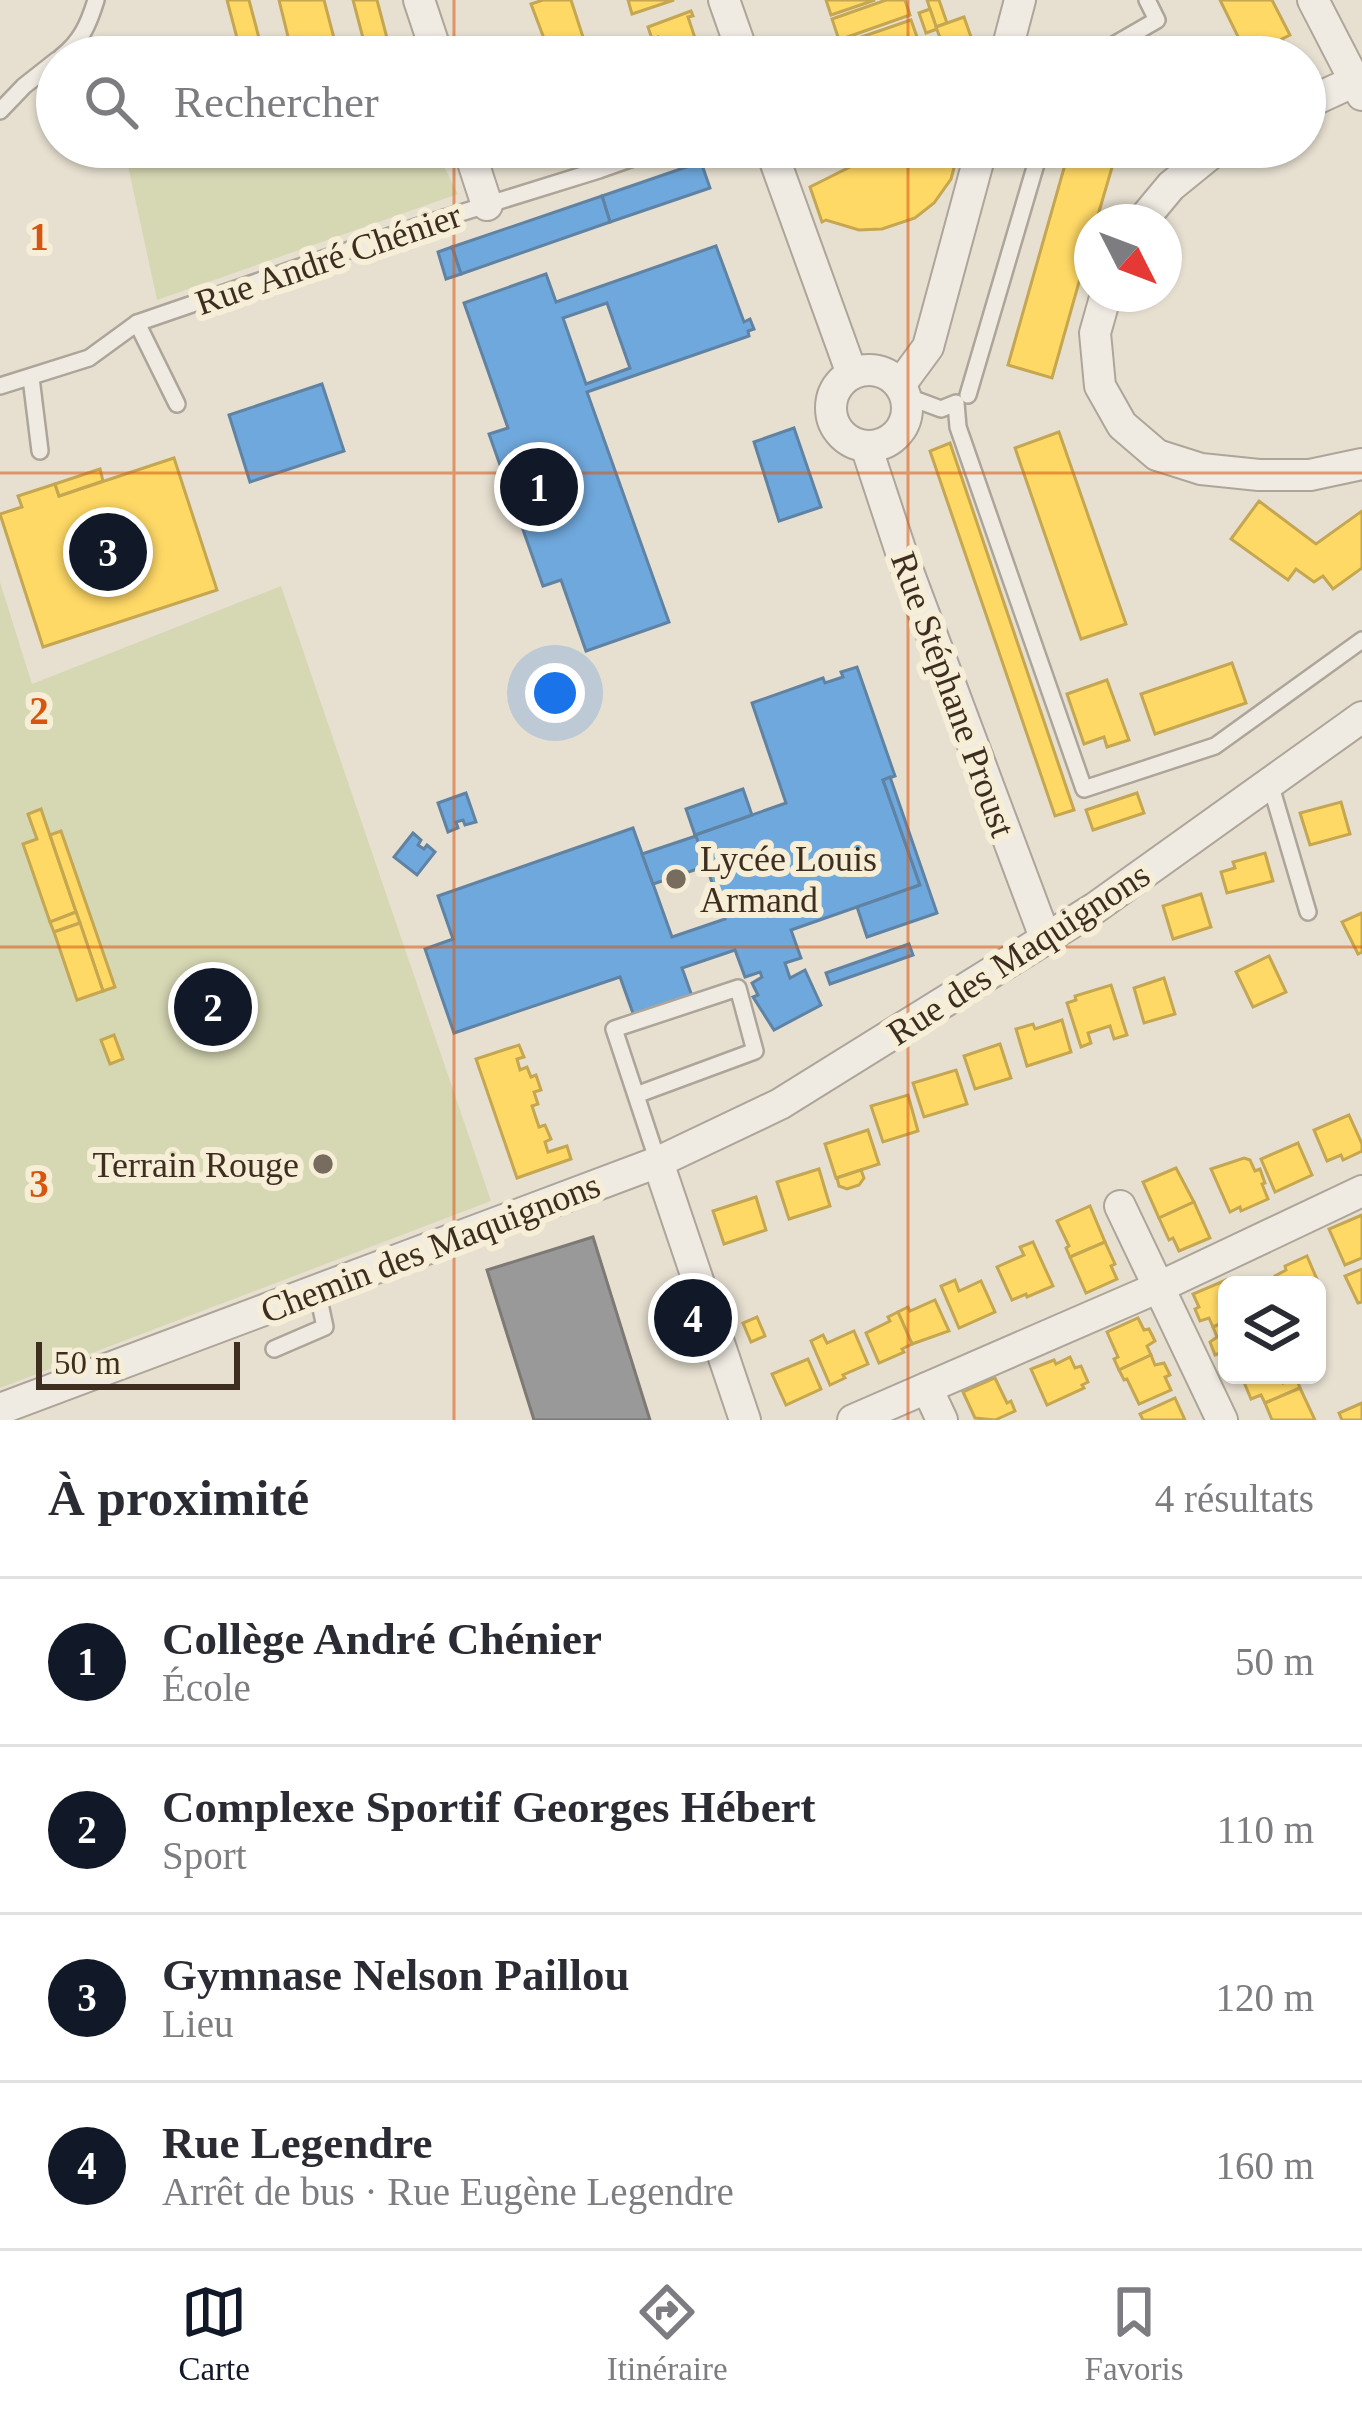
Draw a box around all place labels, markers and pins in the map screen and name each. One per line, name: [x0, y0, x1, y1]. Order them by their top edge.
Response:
pin: 1: [500, 442, 578, 532]
pin: 3: [69, 507, 147, 597]
place label: Lycée Louis Armand: [700, 839, 877, 920]
marker: Lycée Louis Armand: [663, 866, 689, 892]
pin: 2: [174, 962, 252, 1052]
place label: Terrain Rouge: [93, 1145, 299, 1185]
marker: Terrain Rouge: [310, 1151, 336, 1177]
pin: 4: [654, 1273, 732, 1363]

